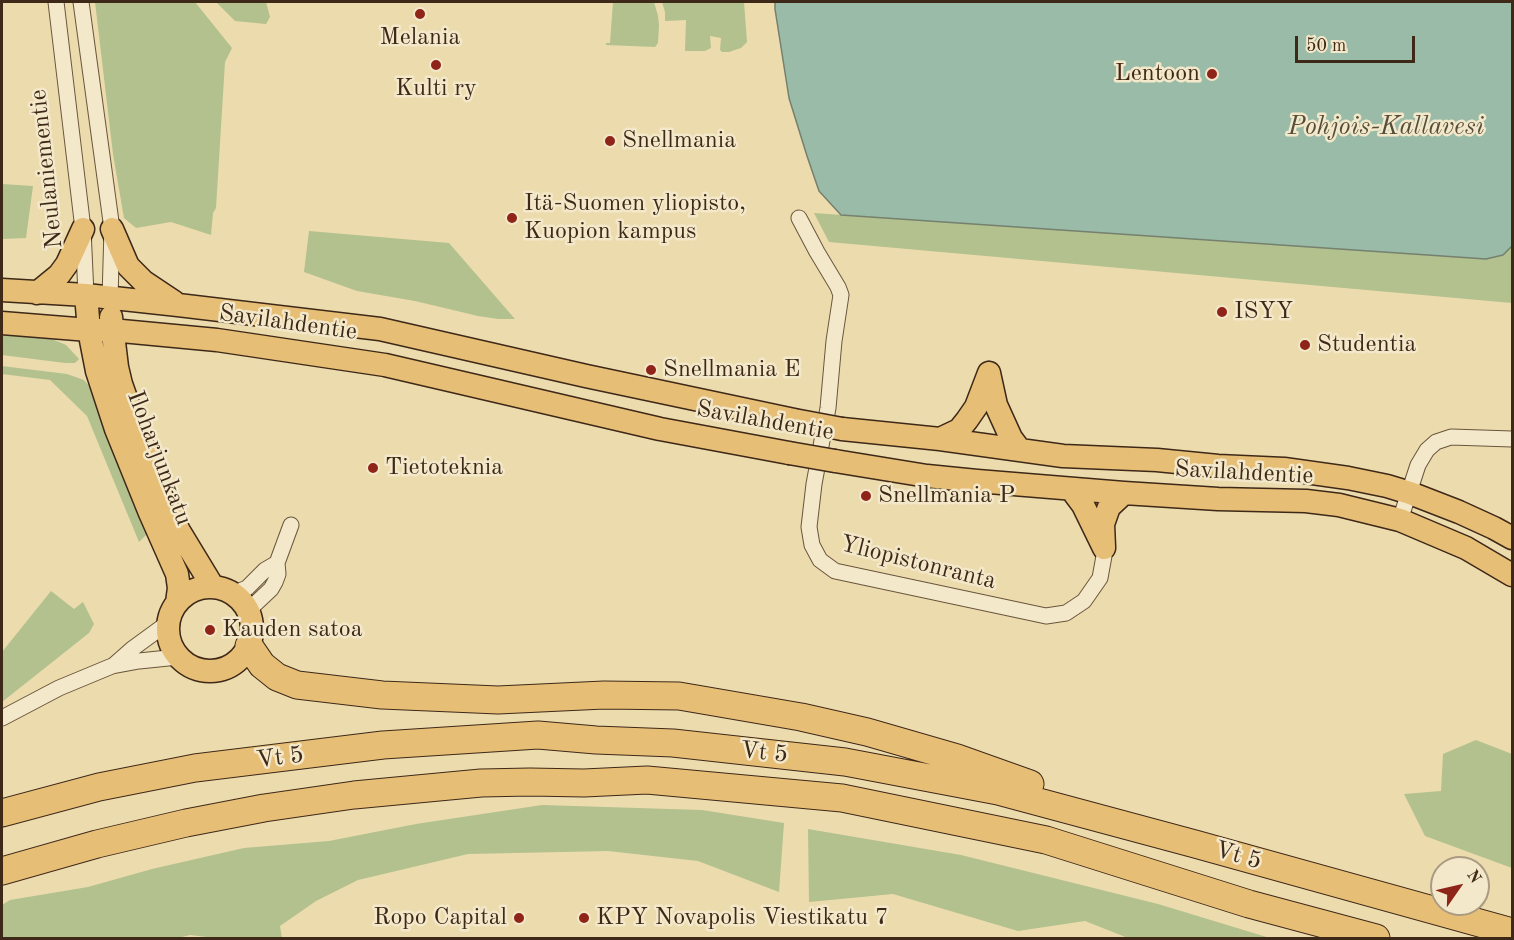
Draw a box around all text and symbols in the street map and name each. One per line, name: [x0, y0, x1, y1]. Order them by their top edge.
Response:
marker: Melania: [413, 7, 427, 21]
place label: Melania: [380, 24, 460, 52]
scale bar: [1298, 24, 1418, 62]
text: 50 m: [1306, 37, 1346, 55]
marker: Kulti ry: [429, 58, 443, 72]
place label: Lentoon: [1115, 60, 1200, 88]
marker: Lentoon: [1205, 67, 1219, 81]
place label: Kulti ry: [395, 75, 477, 103]
street label: Neulaniementie: [24, 88, 70, 250]
water label: Pohjois-Kallavesi: [1288, 111, 1484, 143]
place label: Snellmania: [622, 127, 736, 155]
marker: Snellmania: [603, 134, 617, 148]
place label: Itä-Suomen yliopisto, Kuopion kampus: [524, 190, 746, 246]
marker: Itä-Suomen yliopisto, Kuopion kampus: [505, 211, 519, 225]
place label: ISYY: [1234, 298, 1293, 326]
street label: Savilahdentie: [217, 299, 359, 347]
marker: ISYY: [1215, 305, 1229, 319]
place label: Studentia: [1317, 331, 1416, 359]
marker: Studentia: [1298, 338, 1312, 352]
place label: Snellmania E: [663, 356, 800, 384]
marker: Snellmania E: [644, 363, 658, 377]
street label: Iloharjunkatu: [120, 387, 198, 529]
street label: Savilahdentie: [694, 395, 836, 447]
place label: Tietoteknia: [385, 454, 503, 482]
street label: Savilahdentie: [1174, 455, 1314, 491]
marker: Tietoteknia: [366, 461, 380, 475]
place label: Snellmania P: [878, 482, 1015, 510]
marker: Snellmania P: [859, 489, 873, 503]
street label: Yliopistonranta: [837, 530, 999, 596]
place label: Kauden satoa: [222, 616, 362, 644]
marker: Kauden satoa: [203, 623, 217, 637]
street label: Vt 5: [739, 736, 789, 770]
street label: Vt 5: [255, 741, 305, 775]
street label: Vt 5: [1211, 836, 1265, 876]
north arrow: [1430, 856, 1490, 916]
text: N: [1463, 868, 1483, 887]
place label: Ropo Capital: [373, 904, 507, 932]
place label: KPY Novapolis Viestikatu 7: [596, 904, 889, 932]
marker: Ropo Capital: [512, 911, 526, 925]
marker: KPY Novapolis Viestikatu 7: [577, 911, 591, 925]

